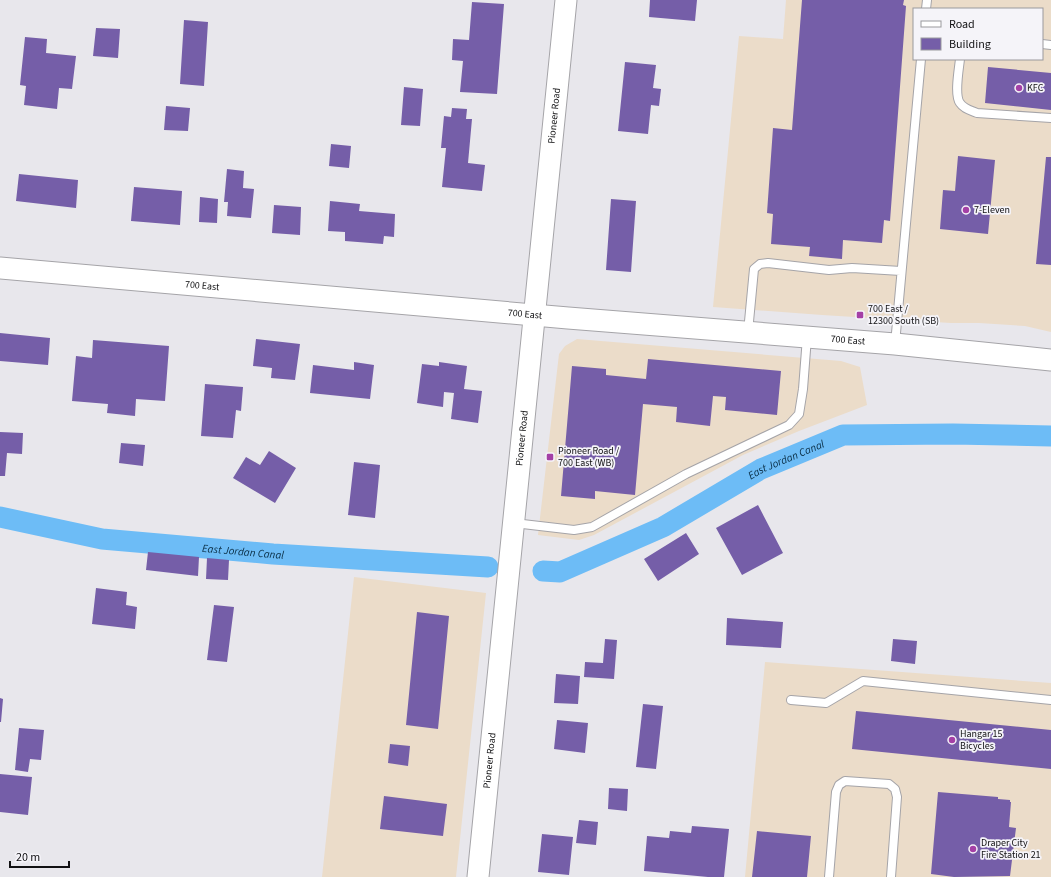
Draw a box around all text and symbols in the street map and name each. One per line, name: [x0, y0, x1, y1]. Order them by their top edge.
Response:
legend: [913, 8, 1043, 60]
text: Road: [949, 16, 975, 33]
text: Building: [949, 36, 991, 53]
place label: KFC: [1027, 81, 1044, 95]
marker: KFC: [1014, 83, 1024, 93]
street label: Pioneer Road: [545, 87, 564, 144]
place label: 7-Eleven: [974, 203, 1010, 217]
marker: 7-Eleven: [961, 205, 971, 215]
street label: 700 East: [184, 277, 221, 294]
place label: 700 East / 12300 South (SB): [868, 302, 939, 328]
street label: 700 East: [507, 306, 543, 323]
marker: 700 East / 12300 South (SB): [855, 310, 865, 320]
street label: 700 East: [830, 332, 866, 349]
street label: Pioneer Road: [512, 410, 532, 467]
water label: East Jordan Canal: [745, 436, 827, 483]
place label: Pioneer Road / 700 East (WB): [558, 444, 620, 470]
marker: Pioneer Road / 700 East (WB): [545, 452, 555, 462]
water label: East Jordan Canal: [202, 540, 285, 562]
place label: Hangar 15 Bicycles: [960, 727, 1002, 753]
street label: Pioneer Road: [480, 732, 499, 789]
marker: Hangar 15 Bicycles: [947, 735, 957, 745]
place label: Draper City Fire Station 21: [981, 836, 1041, 862]
scale bar: [10, 843, 69, 869]
marker: Draper City Fire Station 21: [968, 844, 978, 854]
text: 20 m: [16, 849, 40, 866]

